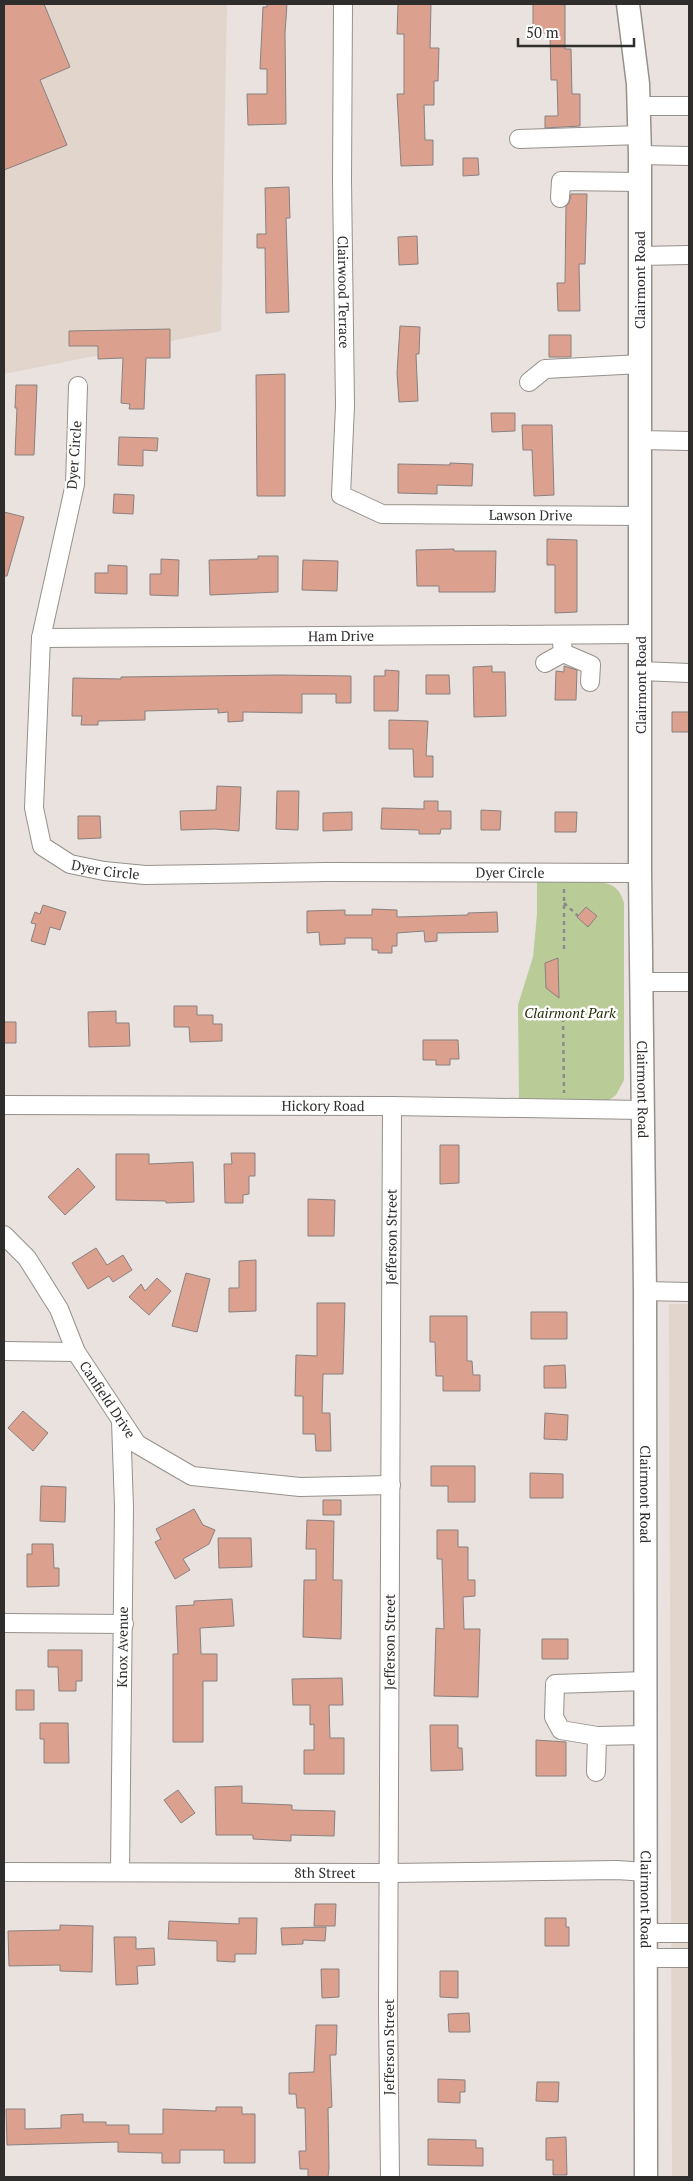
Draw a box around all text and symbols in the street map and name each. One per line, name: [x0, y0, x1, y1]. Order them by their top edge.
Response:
scale bar: [518, 15, 634, 47]
text: 50 m: [526, 22, 559, 42]
street label: Clairmont Road: [630, 231, 649, 329]
street label: Clairwood Terrace: [334, 235, 354, 349]
street label: Dyer Circle: [62, 420, 85, 490]
street label: Lawson Drive: [489, 505, 573, 524]
street label: Ham Drive: [308, 626, 374, 645]
street label: Clairmont Road: [631, 636, 650, 734]
street label: Dyer Circle: [70, 855, 141, 883]
street label: Dyer Circle: [476, 862, 545, 882]
park label: Clairmont Park: [524, 1003, 616, 1022]
street label: Clairmont Road: [633, 1040, 653, 1139]
street label: Hickory Road: [281, 1096, 365, 1115]
street label: Jefferson Street: [381, 1188, 401, 1285]
street label: Canfield Drive: [75, 1357, 140, 1441]
street label: Clairmont Road: [636, 1445, 655, 1544]
street label: Jefferson Street: [379, 1593, 399, 1690]
street label: Knox Avenue: [112, 1606, 132, 1688]
street label: Clairmont Road: [637, 1850, 656, 1949]
street label: 8th Street: [294, 1863, 357, 1882]
street label: Jefferson Street: [379, 1998, 398, 2095]

